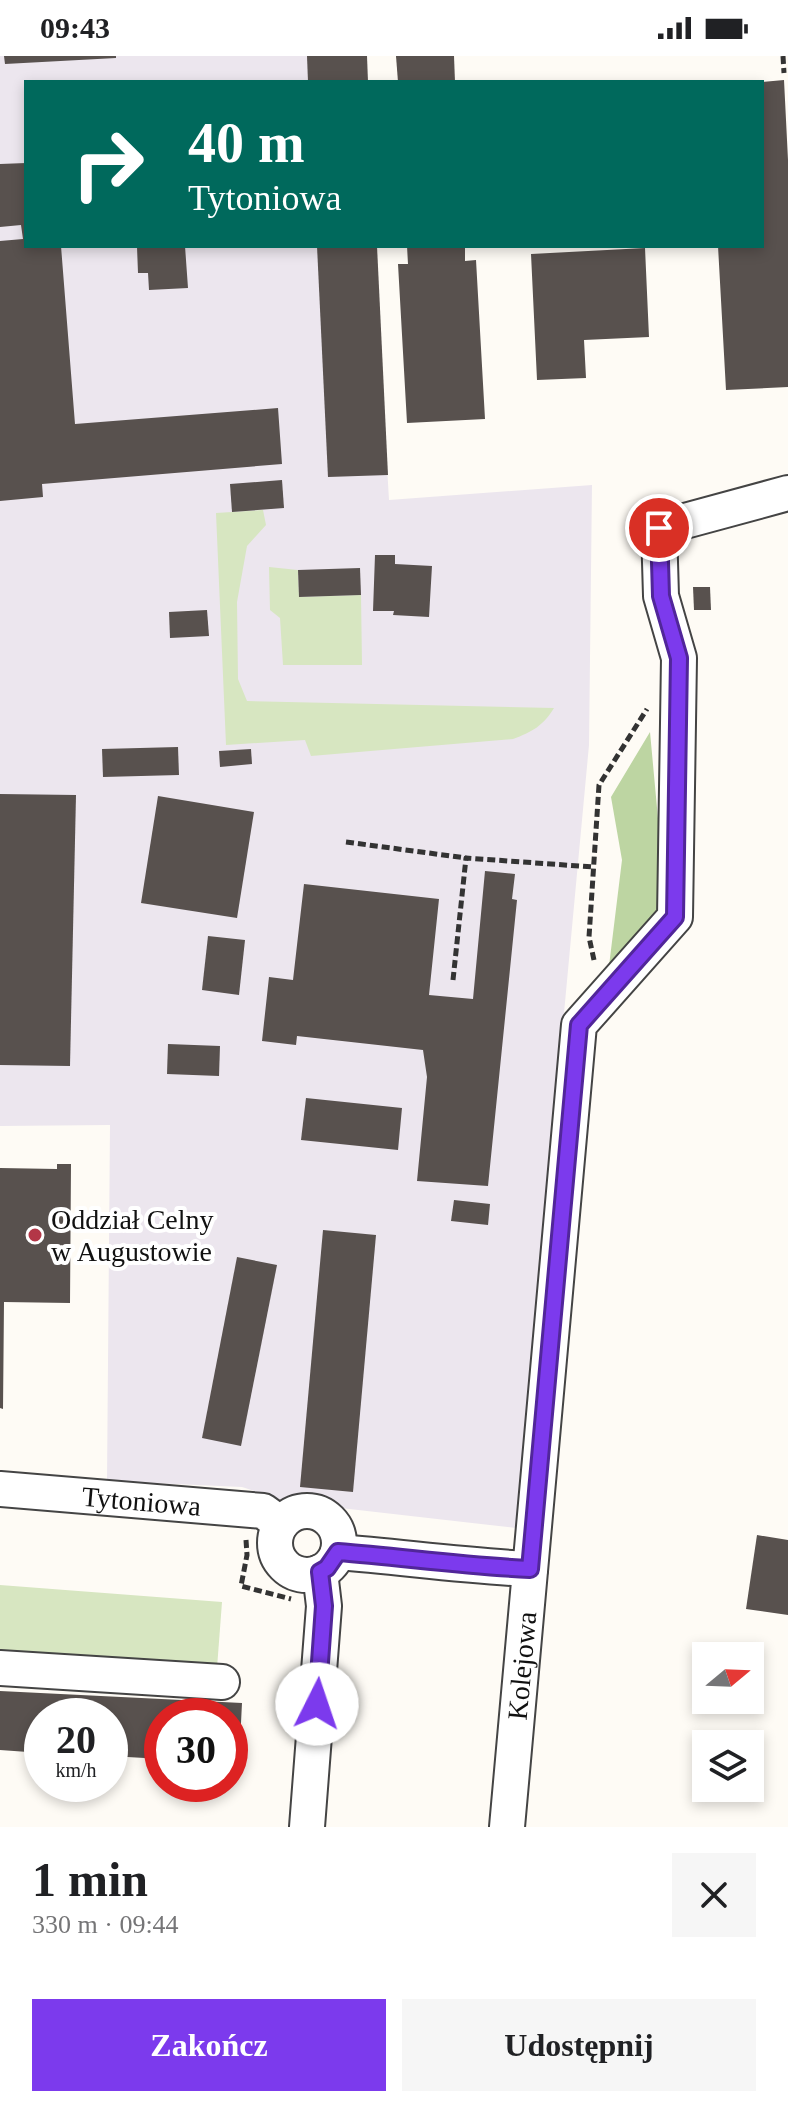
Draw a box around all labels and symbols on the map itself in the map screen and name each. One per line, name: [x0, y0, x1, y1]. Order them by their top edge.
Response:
pin: [625, 494, 693, 562]
place label: Oddział Celny w Augustowie: [51, 1204, 214, 1267]
marker: Oddział Celny w Augustowie: [26, 1226, 44, 1244]
street label: Tytoniowa: [81, 1481, 203, 1522]
street label: Kolejowa: [502, 1610, 542, 1721]
north arrow: [692, 1642, 764, 1714]
position arrow: [275, 1662, 359, 1746]
speed limit sign: 30: [144, 1698, 248, 1802]

